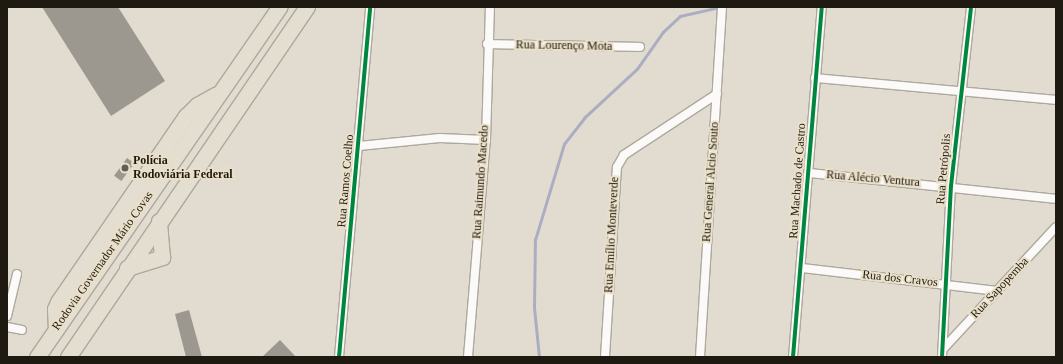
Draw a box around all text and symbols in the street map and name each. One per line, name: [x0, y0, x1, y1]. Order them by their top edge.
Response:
street label: Rua Lourenço Mota: [516, 38, 612, 54]
street label: Rua General Alcio Souto: [700, 121, 722, 243]
street label: Rua Machado de Castro: [787, 123, 809, 239]
street label: Rua Raimundo Macedo: [470, 125, 492, 239]
street label: Rua Petrópolis: [934, 133, 954, 205]
street label: Rua Ramos Coelho: [335, 134, 357, 228]
place label: Polícia Rodoviária Federal: [133, 154, 233, 182]
marker: Polícia Rodoviária Federal: [120, 163, 130, 173]
street label: Rua Alécio Ventura: [825, 168, 921, 190]
street label: Rua Emílio Monteverde: [602, 177, 622, 293]
street label: Rodovia Governador Mário Covas: [49, 189, 157, 333]
street label: Rua Sapopemba: [968, 254, 1032, 322]
street label: Rua dos Cravos: [861, 268, 939, 290]

